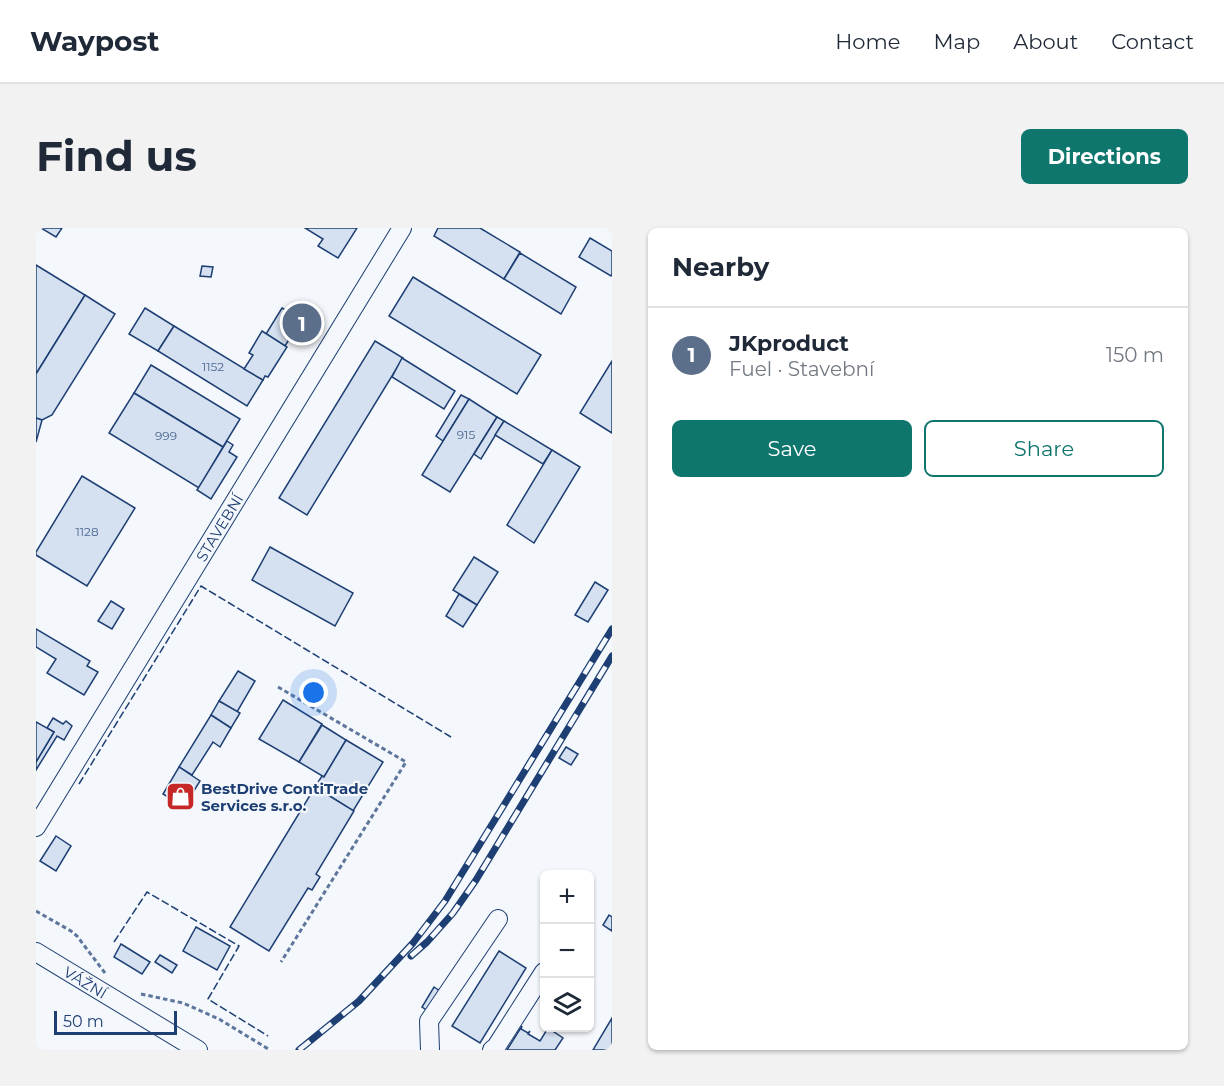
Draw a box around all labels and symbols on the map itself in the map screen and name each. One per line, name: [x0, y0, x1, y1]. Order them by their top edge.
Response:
pin: 1: [282, 300, 322, 346]
house number: 1152: [202, 359, 224, 374]
house number: 915: [457, 427, 475, 442]
house number: 999: [155, 428, 177, 443]
street label: STAVEBNÍ: [191, 490, 247, 565]
house number: 1128: [75, 524, 99, 539]
your location: [299, 678, 328, 707]
place label: BestDrive ContiTrade Services s.r.o.: [201, 779, 368, 815]
shop icon: BestDrive ContiTrade Services s.r.o.: [164, 781, 196, 813]
street label: VÁŽNÍ: [61, 962, 111, 1003]
scale bar: [54, 1008, 177, 1036]

